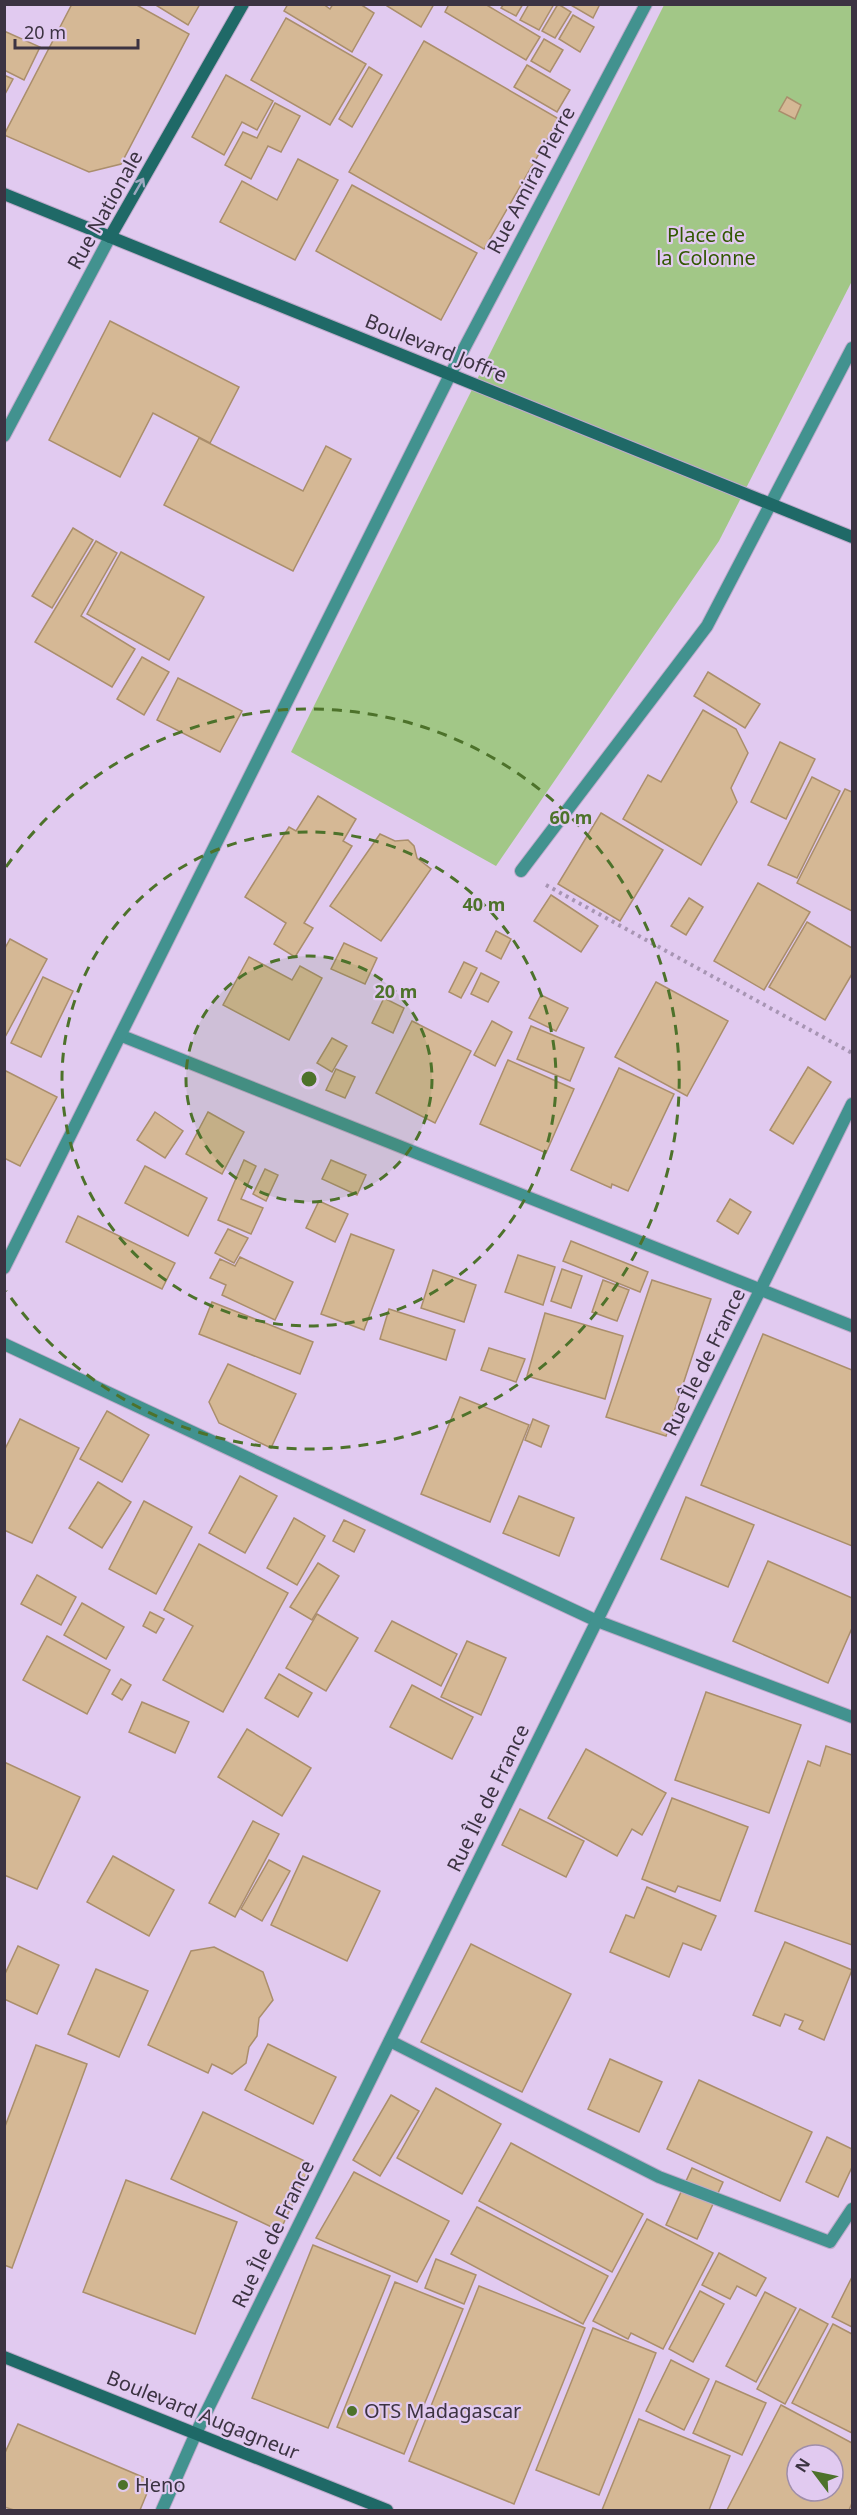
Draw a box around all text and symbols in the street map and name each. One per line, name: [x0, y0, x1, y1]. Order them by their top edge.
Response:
scale bar: [15, 12, 138, 50]
text: 20 m: [24, 20, 66, 44]
street label: Rue Amiral Pierre: [480, 101, 581, 258]
street label: Rue Nationale: [61, 145, 148, 274]
one-way arrow: [134, 178, 146, 195]
park label: Place de la Colonne: [656, 221, 756, 271]
street label: Boulevard Joffre: [361, 307, 511, 388]
text: 60 m: [550, 805, 592, 829]
text: 40 m: [463, 892, 505, 916]
text: 20 m: [375, 979, 417, 1003]
centre of rings: [299, 1069, 319, 1089]
street label: Rue Île de France: [656, 1283, 751, 1440]
street label: Rue Île de France: [440, 1719, 535, 1876]
street label: Rue Île de France: [225, 2155, 320, 2312]
street label: Boulevard Augagneur: [103, 2364, 303, 2466]
place label: OTS Madagascar: [364, 2397, 521, 2424]
marker: OTS Madagascar: [345, 2404, 359, 2418]
north arrow: [785, 2443, 845, 2503]
text: N: [790, 2454, 815, 2476]
place label: Heno: [135, 2471, 186, 2498]
marker: Heno: [116, 2478, 130, 2492]

